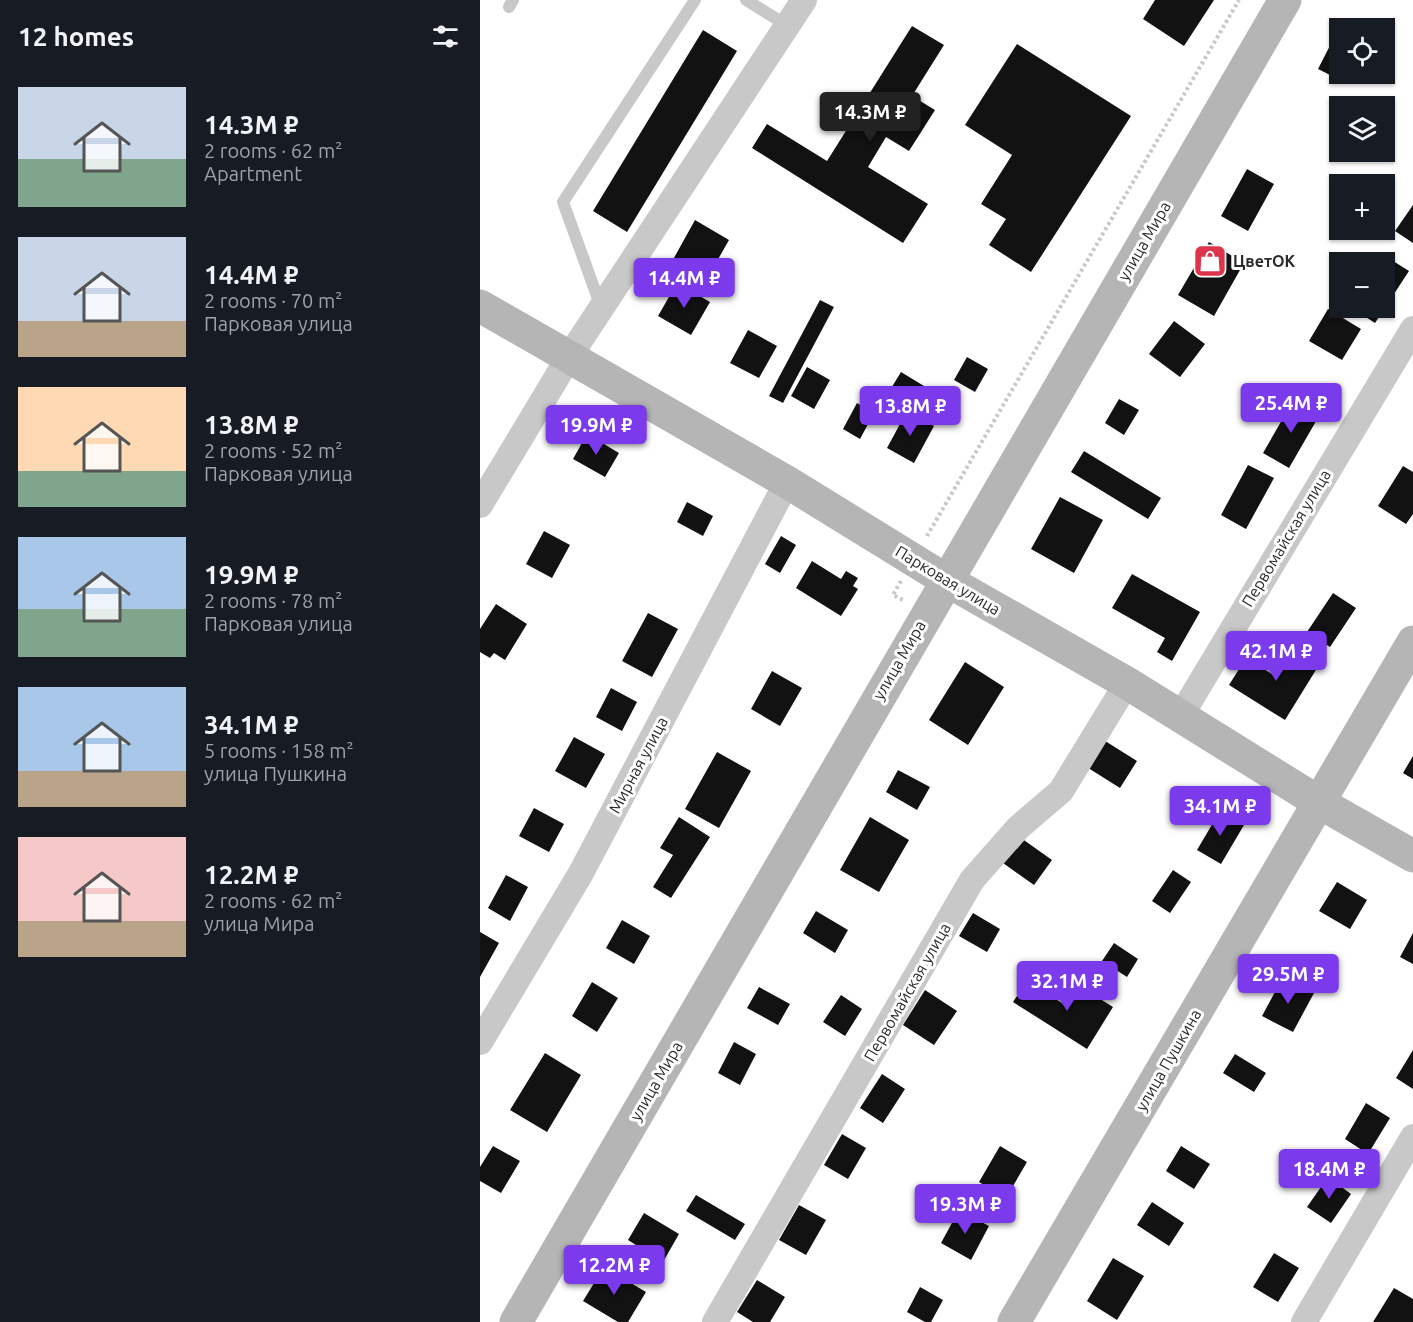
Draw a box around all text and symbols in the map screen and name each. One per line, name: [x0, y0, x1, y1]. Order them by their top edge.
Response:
map controls: [1329, 18, 1395, 318]
button: locate: [1329, 18, 1395, 84]
icon: filters: [429, 20, 462, 53]
text: 12 homes: [18, 22, 134, 51]
pin: 14.3M ₽: [815, 92, 925, 143]
button: layers: [1329, 96, 1395, 162]
text: 14.3M ₽: [834, 100, 906, 123]
text: 14.3M ₽: [204, 110, 298, 139]
icon: home: [66, 111, 138, 183]
text: 2 rooms · 62 m²: [204, 139, 342, 162]
text: Apartment: [204, 162, 302, 185]
button: +: [1329, 174, 1395, 240]
street label: улица Мира: [1114, 198, 1174, 284]
shop icon: ЦветOK: [1192, 243, 1228, 279]
place label: ЦветOK: [1233, 252, 1296, 270]
button: −: [1329, 252, 1395, 318]
pin: 14.4M ₽: [629, 258, 739, 309]
text: 14.4M ₽: [204, 260, 298, 289]
icon: home: [66, 261, 138, 333]
text: 14.4M ₽: [648, 266, 720, 289]
text: 2 rooms · 70 m²: [204, 289, 342, 312]
text: Парковая улица: [204, 312, 353, 335]
pin: 25.4M ₽: [1236, 383, 1346, 434]
pin: 13.8M ₽: [855, 386, 965, 437]
text: 25.4M ₽: [1255, 391, 1327, 414]
text: 13.8M ₽: [874, 394, 946, 417]
pin: 19.9M ₽: [541, 405, 651, 456]
text: 13.8M ₽: [204, 410, 298, 439]
icon: home: [66, 411, 138, 483]
text: 19.9M ₽: [560, 413, 632, 436]
text: 2 rooms · 52 m²: [204, 439, 342, 462]
text: Парковая улица: [204, 462, 353, 485]
street label: Первомайская улица: [1238, 466, 1334, 610]
street label: Парковая улица: [892, 542, 1004, 618]
text: 19.9M ₽: [204, 560, 298, 589]
icon: home: [66, 561, 138, 633]
text: 2 rooms · 78 m²: [204, 589, 342, 612]
text: Парковая улица: [204, 612, 353, 635]
street label: улица Мира: [869, 617, 929, 703]
pin: 42.1M ₽: [1221, 631, 1331, 682]
text: 42.1M ₽: [1240, 639, 1312, 662]
text: 34.1M ₽: [204, 710, 298, 739]
icon: home: [66, 711, 138, 783]
street label: Мирная улица: [605, 714, 671, 816]
text: 5 rooms · 158 m²: [204, 739, 354, 762]
text: улица Пушкина: [204, 762, 347, 785]
pin: 34.1M ₽: [1165, 786, 1275, 837]
text: 34.1M ₽: [1184, 794, 1256, 817]
text: 12.2M ₽: [204, 860, 298, 889]
icon: home: [66, 861, 138, 933]
text: 2 rooms · 62 m²: [204, 889, 342, 912]
text: улица Мира: [204, 912, 315, 935]
street label: Первомайская улица: [860, 920, 954, 1064]
pin: 29.5M ₽: [1233, 954, 1343, 1005]
pin: 32.1M ₽: [1012, 961, 1122, 1012]
text: 29.5M ₽: [1252, 962, 1324, 985]
text: 32.1M ₽: [1031, 969, 1103, 992]
street label: улица Пушкина: [1132, 1006, 1204, 1114]
street label: улица Мира: [626, 1038, 686, 1124]
pin: 18.4M ₽: [1274, 1149, 1384, 1200]
text: 18.4M ₽: [1293, 1157, 1365, 1180]
pin: 19.3M ₽: [910, 1184, 1020, 1235]
text: 19.3M ₽: [929, 1192, 1001, 1215]
pin: 12.2M ₽: [559, 1245, 669, 1296]
text: 12.2M ₽: [578, 1253, 650, 1276]

